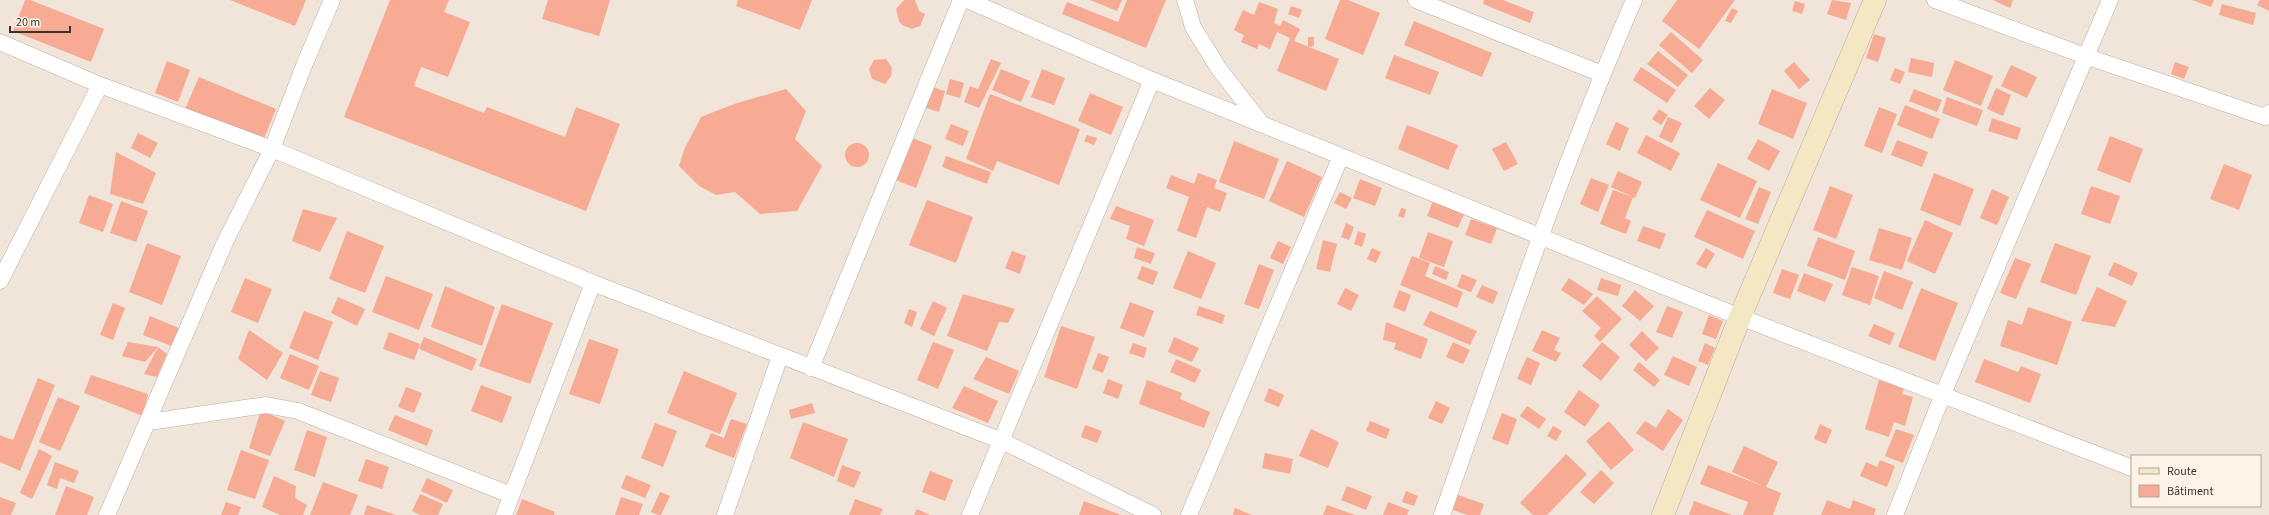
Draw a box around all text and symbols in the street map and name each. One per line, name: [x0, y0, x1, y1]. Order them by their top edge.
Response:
scale bar: [10, 8, 70, 34]
text: 20 m: [16, 14, 40, 31]
legend: [2131, 455, 2261, 507]
text: Route: [2167, 463, 2197, 480]
text: Bâtiment: [2167, 483, 2213, 500]

